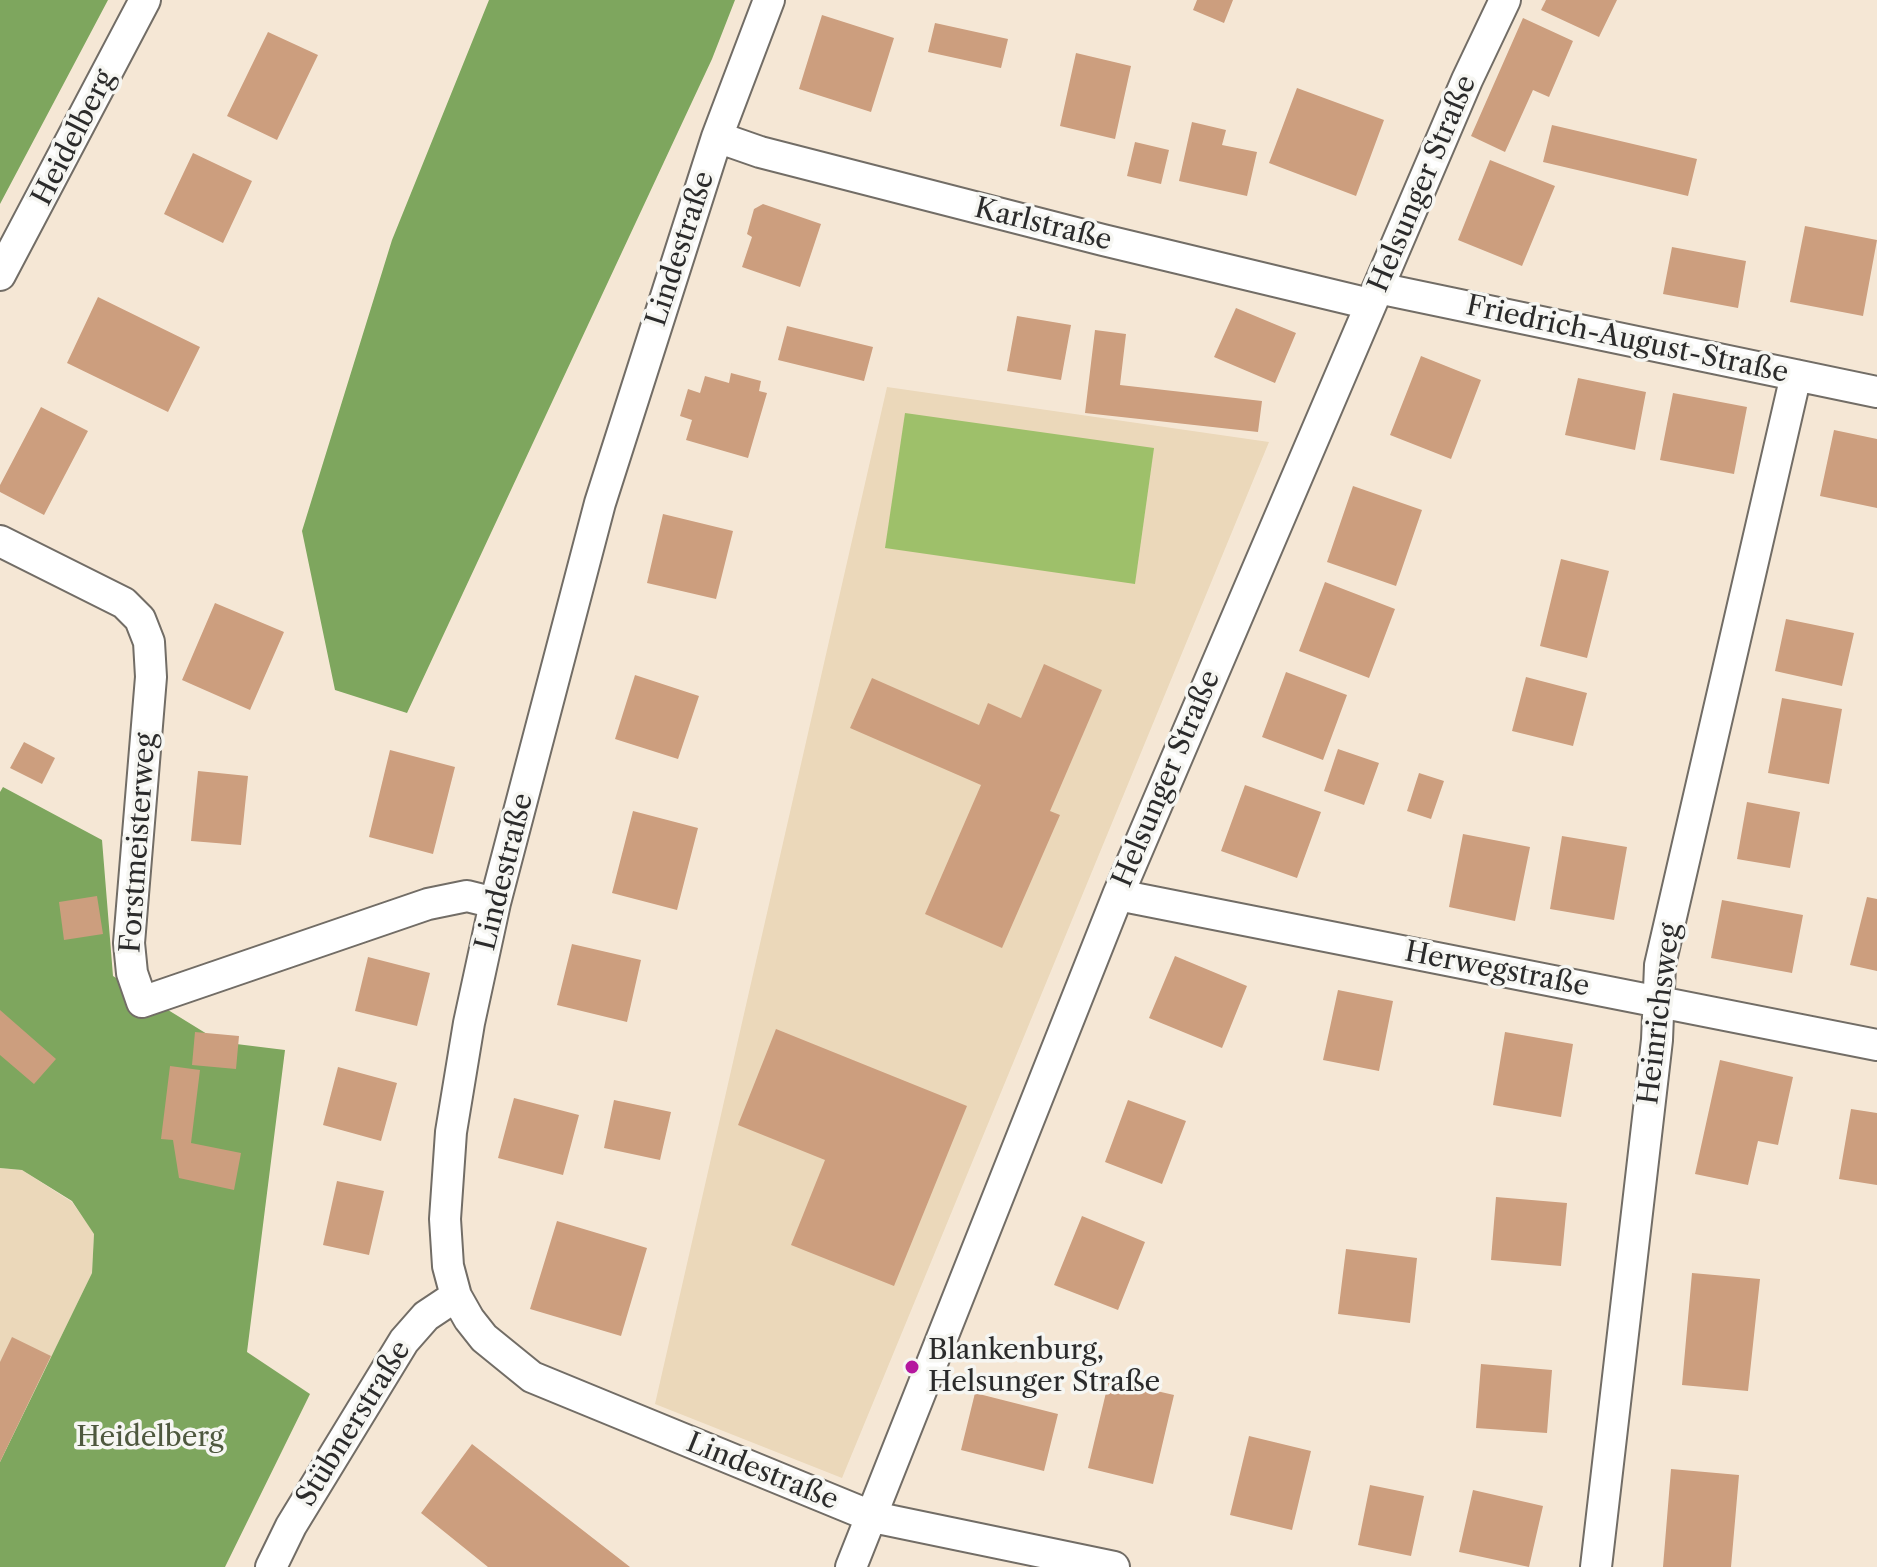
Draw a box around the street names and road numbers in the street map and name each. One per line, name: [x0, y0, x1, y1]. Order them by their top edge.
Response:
street label: Heidelberg: [26, 65, 122, 211]
street label: Helsunger Straße: [1362, 71, 1484, 297]
street label: Lindestraße: [640, 167, 722, 331]
street label: Karlstraße: [971, 192, 1115, 258]
street label: Friedrich-August-Straße: [1463, 289, 1791, 391]
street label: Helsunger Straße: [1106, 666, 1228, 892]
street label: Forstmeisterweg: [115, 732, 163, 954]
street label: Lindestraße: [469, 790, 541, 954]
street label: Heinrichsweg: [1632, 921, 1688, 1107]
street label: Herwegstraße: [1402, 936, 1592, 1004]
street label: Stübnerstraße: [290, 1335, 418, 1513]
street label: Lindestraße: [681, 1426, 843, 1518]

